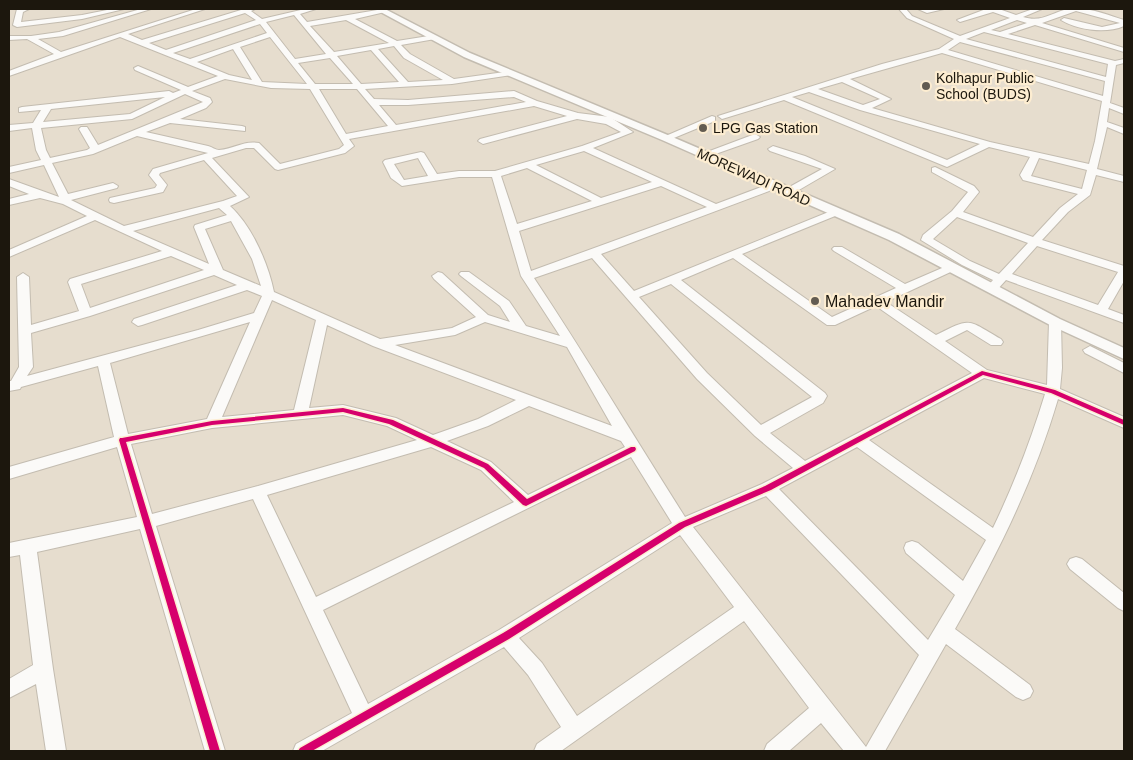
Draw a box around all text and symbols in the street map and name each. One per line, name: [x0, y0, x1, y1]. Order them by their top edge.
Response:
place label: Kolhapur Public School (BUDS): [936, 70, 1034, 102]
marker: Kolhapur Public School (BUDS): [920, 80, 932, 92]
place label: LPG Gas Station: [713, 120, 818, 136]
marker: LPG Gas Station: [697, 122, 709, 134]
street label: MOREWADI ROAD: [695, 145, 813, 209]
place label: Mahadev Mandir: [825, 293, 945, 310]
marker: Mahadev Mandir: [809, 295, 821, 307]

